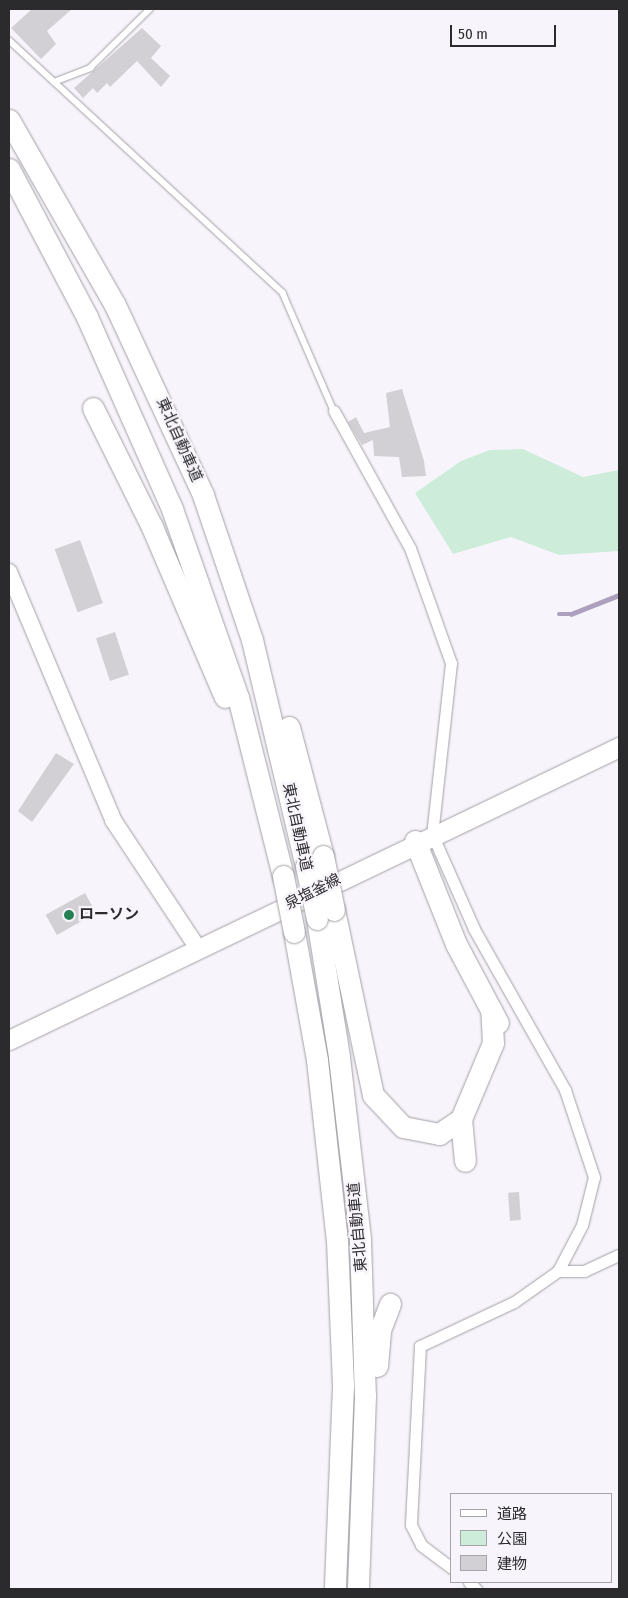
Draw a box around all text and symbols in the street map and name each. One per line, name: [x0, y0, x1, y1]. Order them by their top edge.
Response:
scale bar: [453, 15, 559, 47]
text: 50 m: [458, 25, 488, 43]
street label: 東北自動車道: [152, 395, 206, 485]
street label: 東北自動車道: [279, 781, 315, 873]
street label: 泉塩釜線: [282, 870, 344, 914]
place label: ローソン: [79, 906, 139, 924]
marker: ローソン: [63, 909, 75, 921]
street label: 東北自動車道: [345, 1181, 371, 1273]
legend: [450, 1493, 613, 1583]
text: 道路: [497, 1505, 527, 1523]
text: 公園: [497, 1530, 527, 1548]
text: 建物: [497, 1555, 527, 1573]

